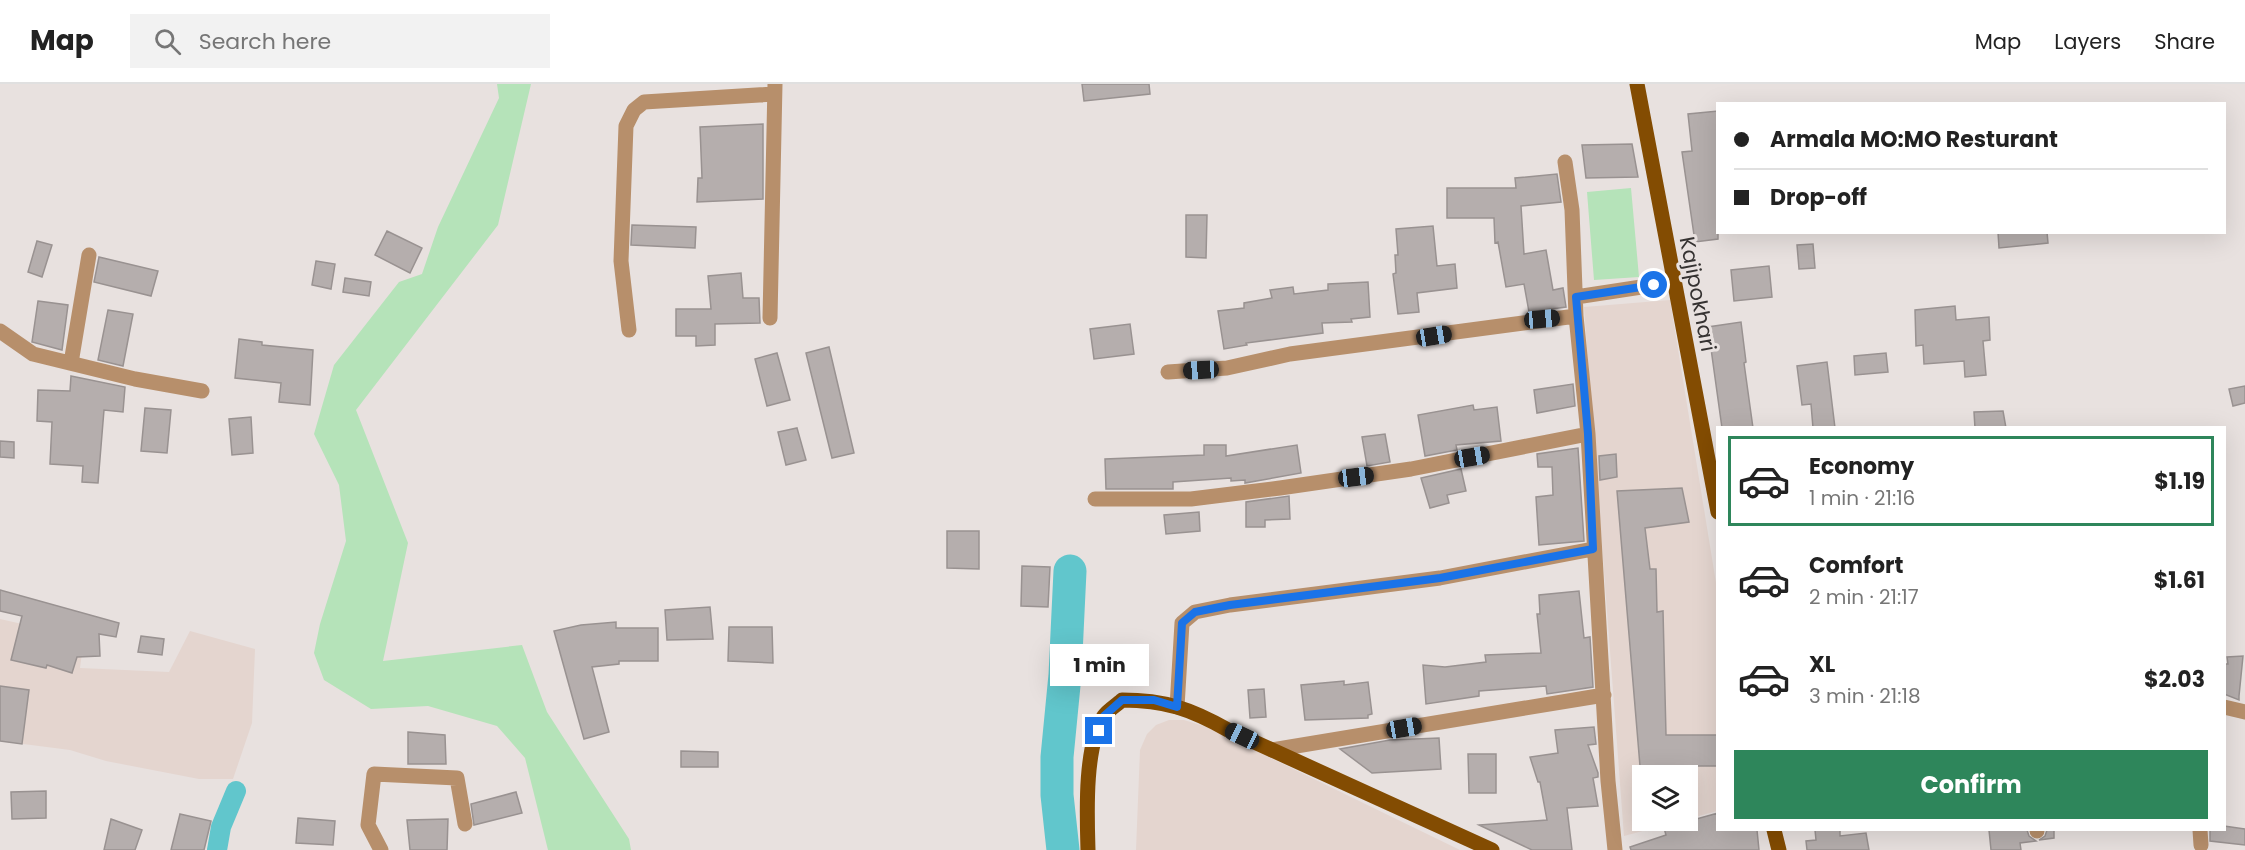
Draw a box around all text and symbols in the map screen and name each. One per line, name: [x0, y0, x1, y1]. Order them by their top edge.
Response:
search box: [130, 14, 550, 68]
text: Map: [30, 21, 94, 60]
icon: search: [151, 25, 184, 58]
text: Search here: [199, 26, 331, 57]
text: Map: [1975, 27, 2021, 56]
text: Layers: [2054, 27, 2121, 56]
text: Share: [2154, 27, 2215, 56]
text: Armala MO:MO Resturant: [1770, 124, 2058, 155]
text: Drop-off: [1770, 182, 1867, 213]
street label: Kajipokhari: [1673, 234, 1723, 354]
route start: [1640, 271, 1667, 298]
car: [1523, 308, 1561, 330]
car: [1415, 324, 1453, 348]
car: [1183, 360, 1219, 380]
car: [1453, 445, 1491, 469]
text: Economy: [1809, 451, 1914, 482]
icon: car: [1737, 454, 1791, 508]
car: [1337, 466, 1375, 488]
text: $1.19: [2154, 466, 2205, 497]
text: 1 min · 21:16: [1809, 484, 1915, 512]
text: Comfort: [1809, 550, 1903, 581]
icon: car: [1737, 553, 1791, 607]
text: $1.61: [2154, 565, 2205, 596]
text: 2 min · 21:17: [1809, 583, 1919, 611]
callout: 1 min: [1050, 644, 1148, 686]
text: XL: [1809, 649, 1835, 680]
text: 1 min: [1073, 651, 1126, 679]
icon: car: [1737, 652, 1791, 706]
text: $2.03: [2144, 664, 2205, 695]
text: 3 min · 21:18: [1809, 682, 1921, 710]
car: [1385, 716, 1423, 740]
route end: [1085, 717, 1112, 744]
car: [1222, 720, 1262, 752]
button: Confirm: [1734, 750, 2208, 819]
map controls: [1632, 765, 1698, 831]
button: layers: [1632, 765, 1698, 831]

